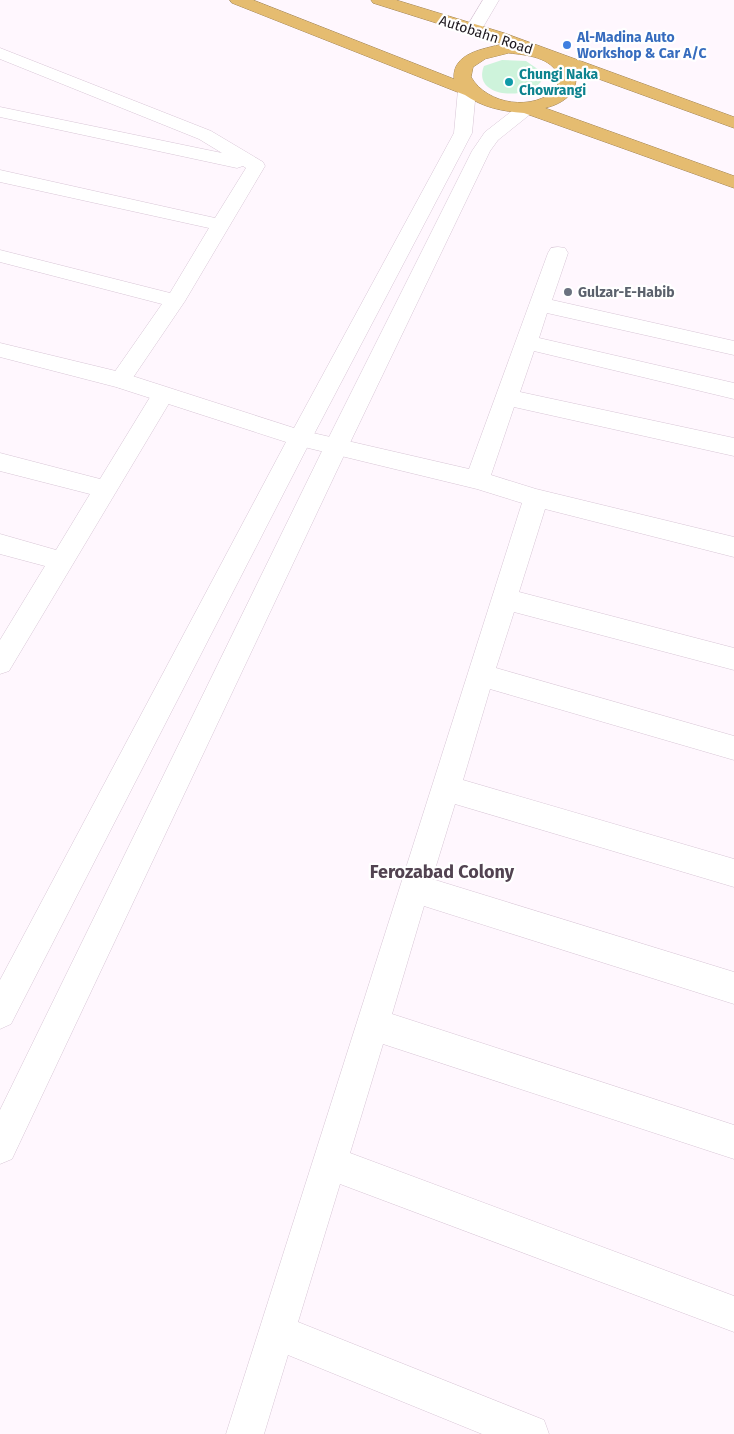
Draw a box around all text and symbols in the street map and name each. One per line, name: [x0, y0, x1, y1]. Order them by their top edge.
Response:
street label: Autobahn Road: [437, 12, 535, 58]
place label: Al-Madina Auto Workshop & Car A/C: [576, 29, 707, 62]
marker: Al-Madina Auto Workshop & Car A/C: [561, 39, 573, 51]
place label: Chungi Naka Chowrangi: [519, 66, 599, 99]
marker: Chungi Naka Chowrangi: [503, 76, 515, 88]
place label: Gulzar-E-Habib: [578, 284, 675, 301]
marker: Gulzar-E-Habib: [562, 286, 574, 298]
district label: Ferozabad Colony: [370, 861, 515, 883]

